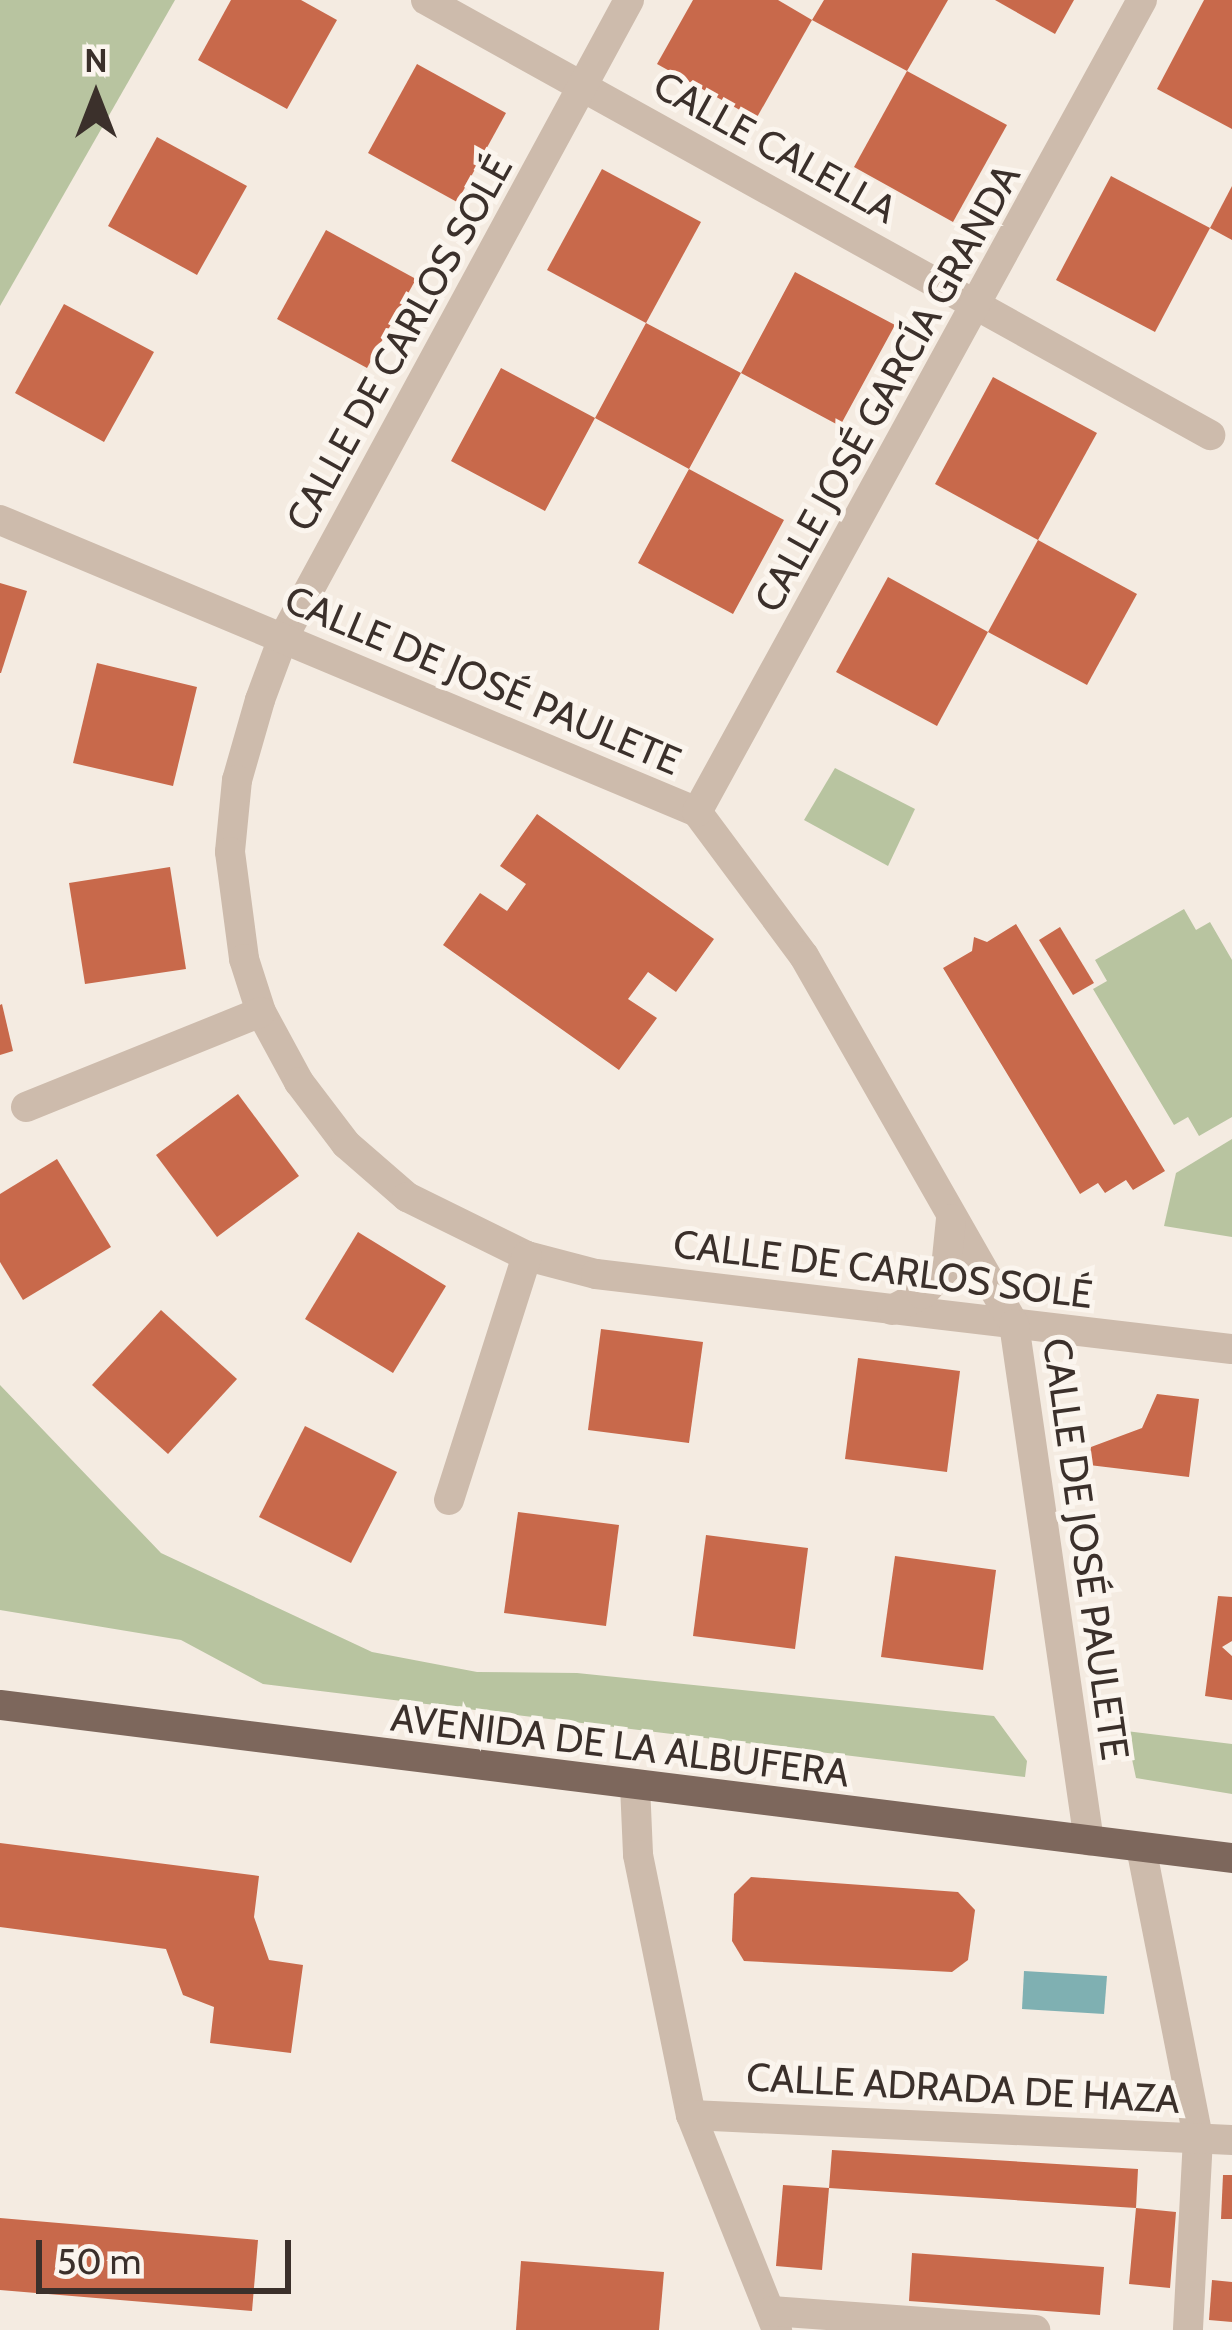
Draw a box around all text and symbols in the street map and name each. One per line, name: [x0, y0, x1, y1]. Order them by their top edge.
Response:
north arrow: [36, 36, 156, 156]
text: N: [84, 40, 108, 80]
street label: CALLE CALELLA: [646, 61, 904, 233]
street label: CALLE DE CARLOS SOLÉ: [276, 147, 522, 539]
street label: CALLE JOSÉ GARCÍA GRANDA: [744, 156, 1030, 620]
street label: CALLE DE JOSÉ PAULETE: [278, 575, 688, 785]
street label: CALLE DE CARLOS SOLÉ: [671, 1220, 1095, 1318]
street label: CALLE DE JOSÉ PAULETE: [1033, 1335, 1139, 1763]
street label: AVENIDA DE LA ALBUFERA: [388, 1694, 852, 1796]
street label: CALLE ADRADA DE HAZA: [745, 2053, 1181, 2123]
scale bar: [42, 2216, 297, 2290]
text: 50 m: [57, 2239, 141, 2283]

